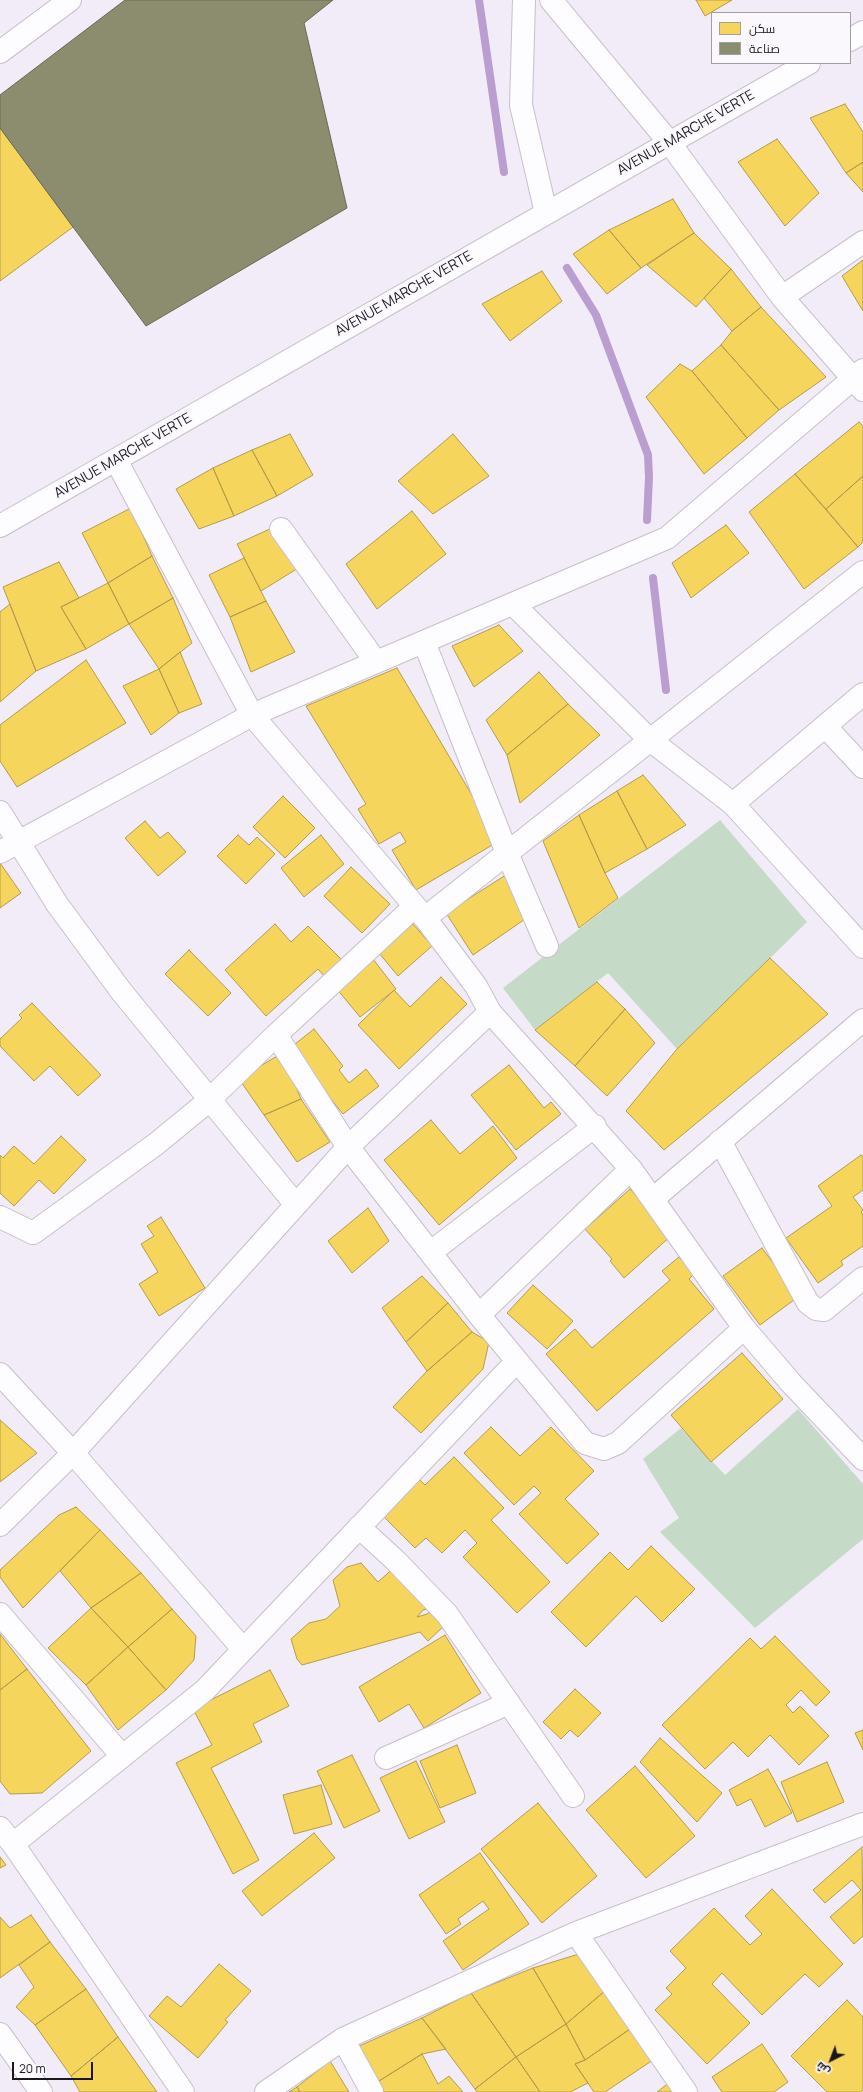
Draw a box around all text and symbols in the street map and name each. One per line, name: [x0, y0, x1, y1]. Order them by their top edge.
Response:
legend: [711, 12, 851, 64]
text: سكن: [749, 20, 775, 37]
text: صناعة: [749, 40, 780, 57]
street label: AVENUE MARCHE VERTE: [614, 87, 758, 179]
street label: AVENUE MARCHE VERTE: [332, 248, 476, 340]
street label: AVENUE MARCHE VERTE: [51, 410, 195, 502]
north arrow: [811, 2040, 851, 2080]
scale bar: [14, 2054, 95, 2080]
text: ش: [812, 2059, 833, 2080]
text: 20 m: [19, 2060, 46, 2077]

